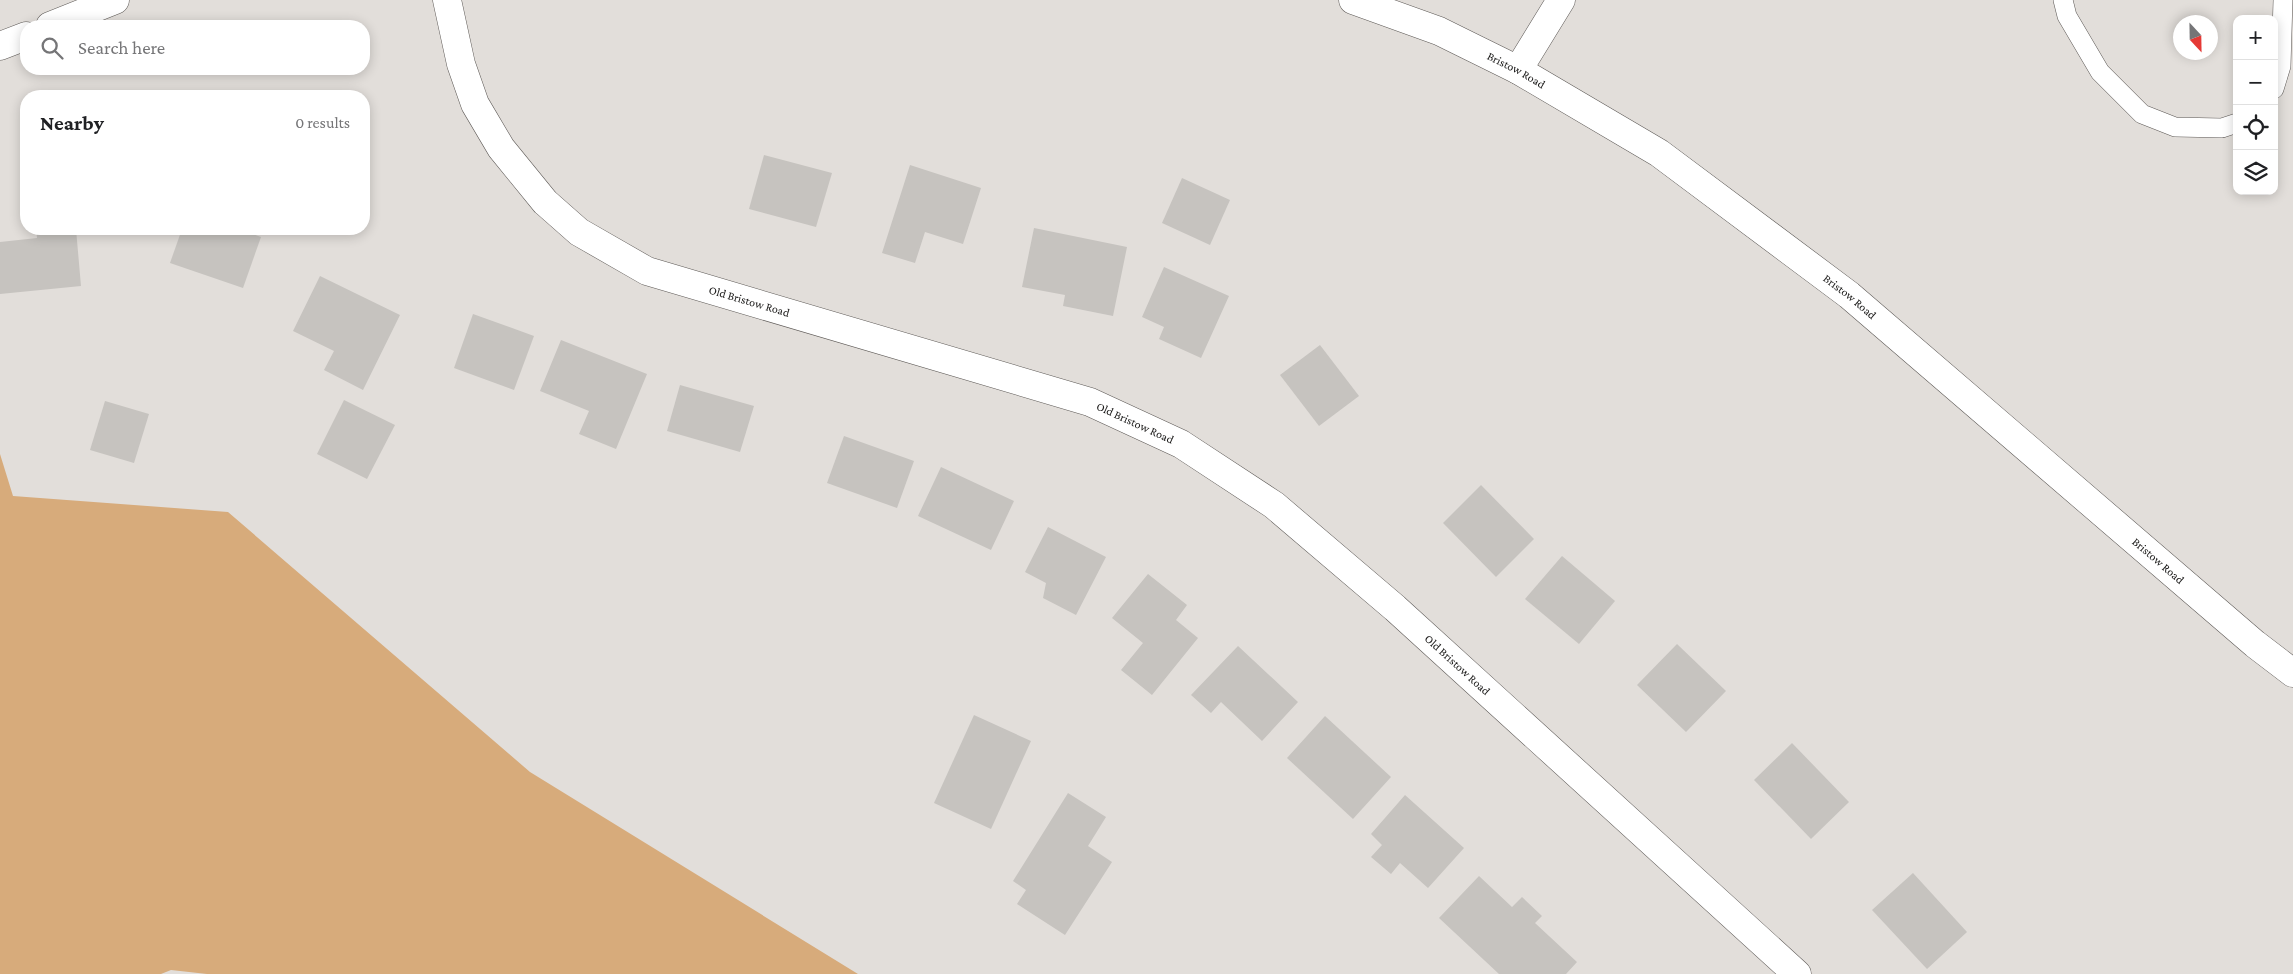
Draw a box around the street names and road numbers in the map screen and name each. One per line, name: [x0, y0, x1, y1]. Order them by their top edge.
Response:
street label: Bristow Road: [1485, 49, 1548, 92]
street label: Bristow Road: [1821, 271, 1880, 323]
street label: Old Bristow Road: [707, 283, 792, 320]
street label: Old Bristow Road: [1094, 399, 1177, 447]
street label: Bristow Road: [2129, 535, 2187, 587]
street label: Old Bristow Road: [1422, 631, 1494, 699]

